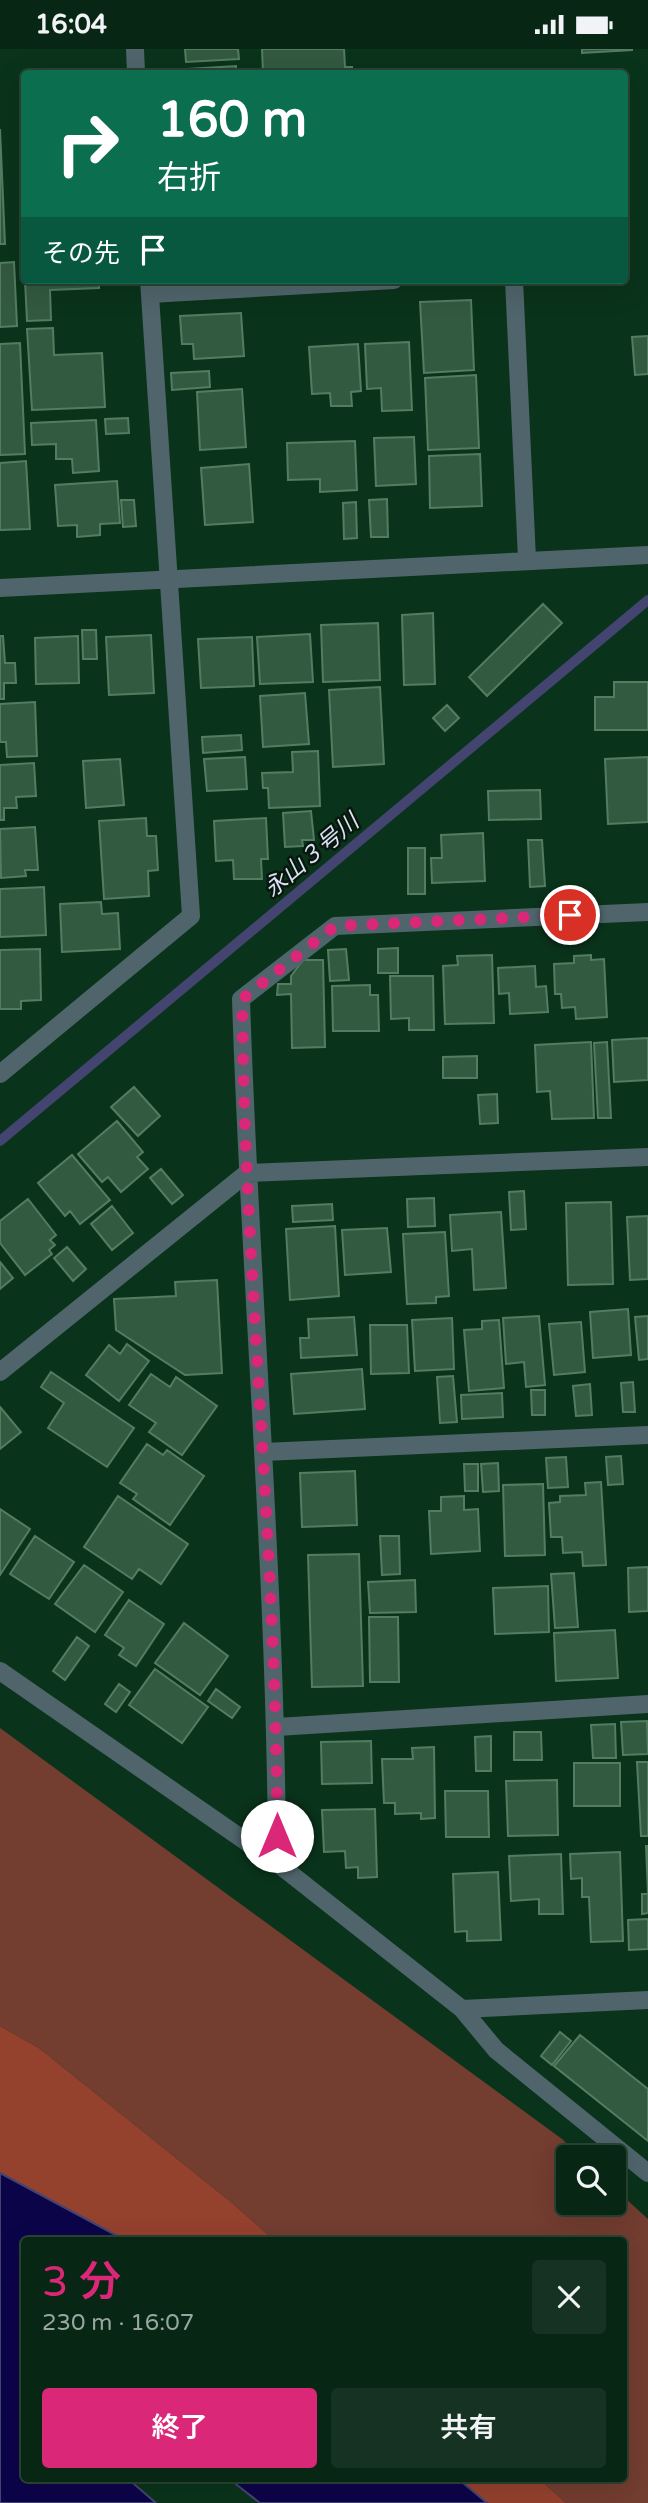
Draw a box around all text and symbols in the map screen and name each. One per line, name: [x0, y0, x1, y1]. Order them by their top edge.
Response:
text: 16:04: [35, 9, 107, 40]
text: 160 m: [157, 91, 307, 150]
icon: right: [42, 98, 133, 189]
text: 右折: [157, 159, 221, 197]
icon: arrive: [134, 231, 172, 269]
text: その先: [42, 238, 120, 269]
water label: 永山３号川: [259, 806, 367, 903]
pin: [540, 885, 600, 945]
icon: arrive: [551, 896, 589, 934]
position arrow: [240, 1799, 314, 1873]
map controls: [556, 2145, 626, 2215]
button: search: [556, 2145, 626, 2215]
text: 3 分: [42, 2257, 121, 2308]
button: close: [532, 2260, 606, 2334]
text: 230 m · 16:07: [42, 2309, 194, 2337]
button: 終了: [42, 2388, 317, 2468]
button: 共有: [331, 2388, 606, 2468]

